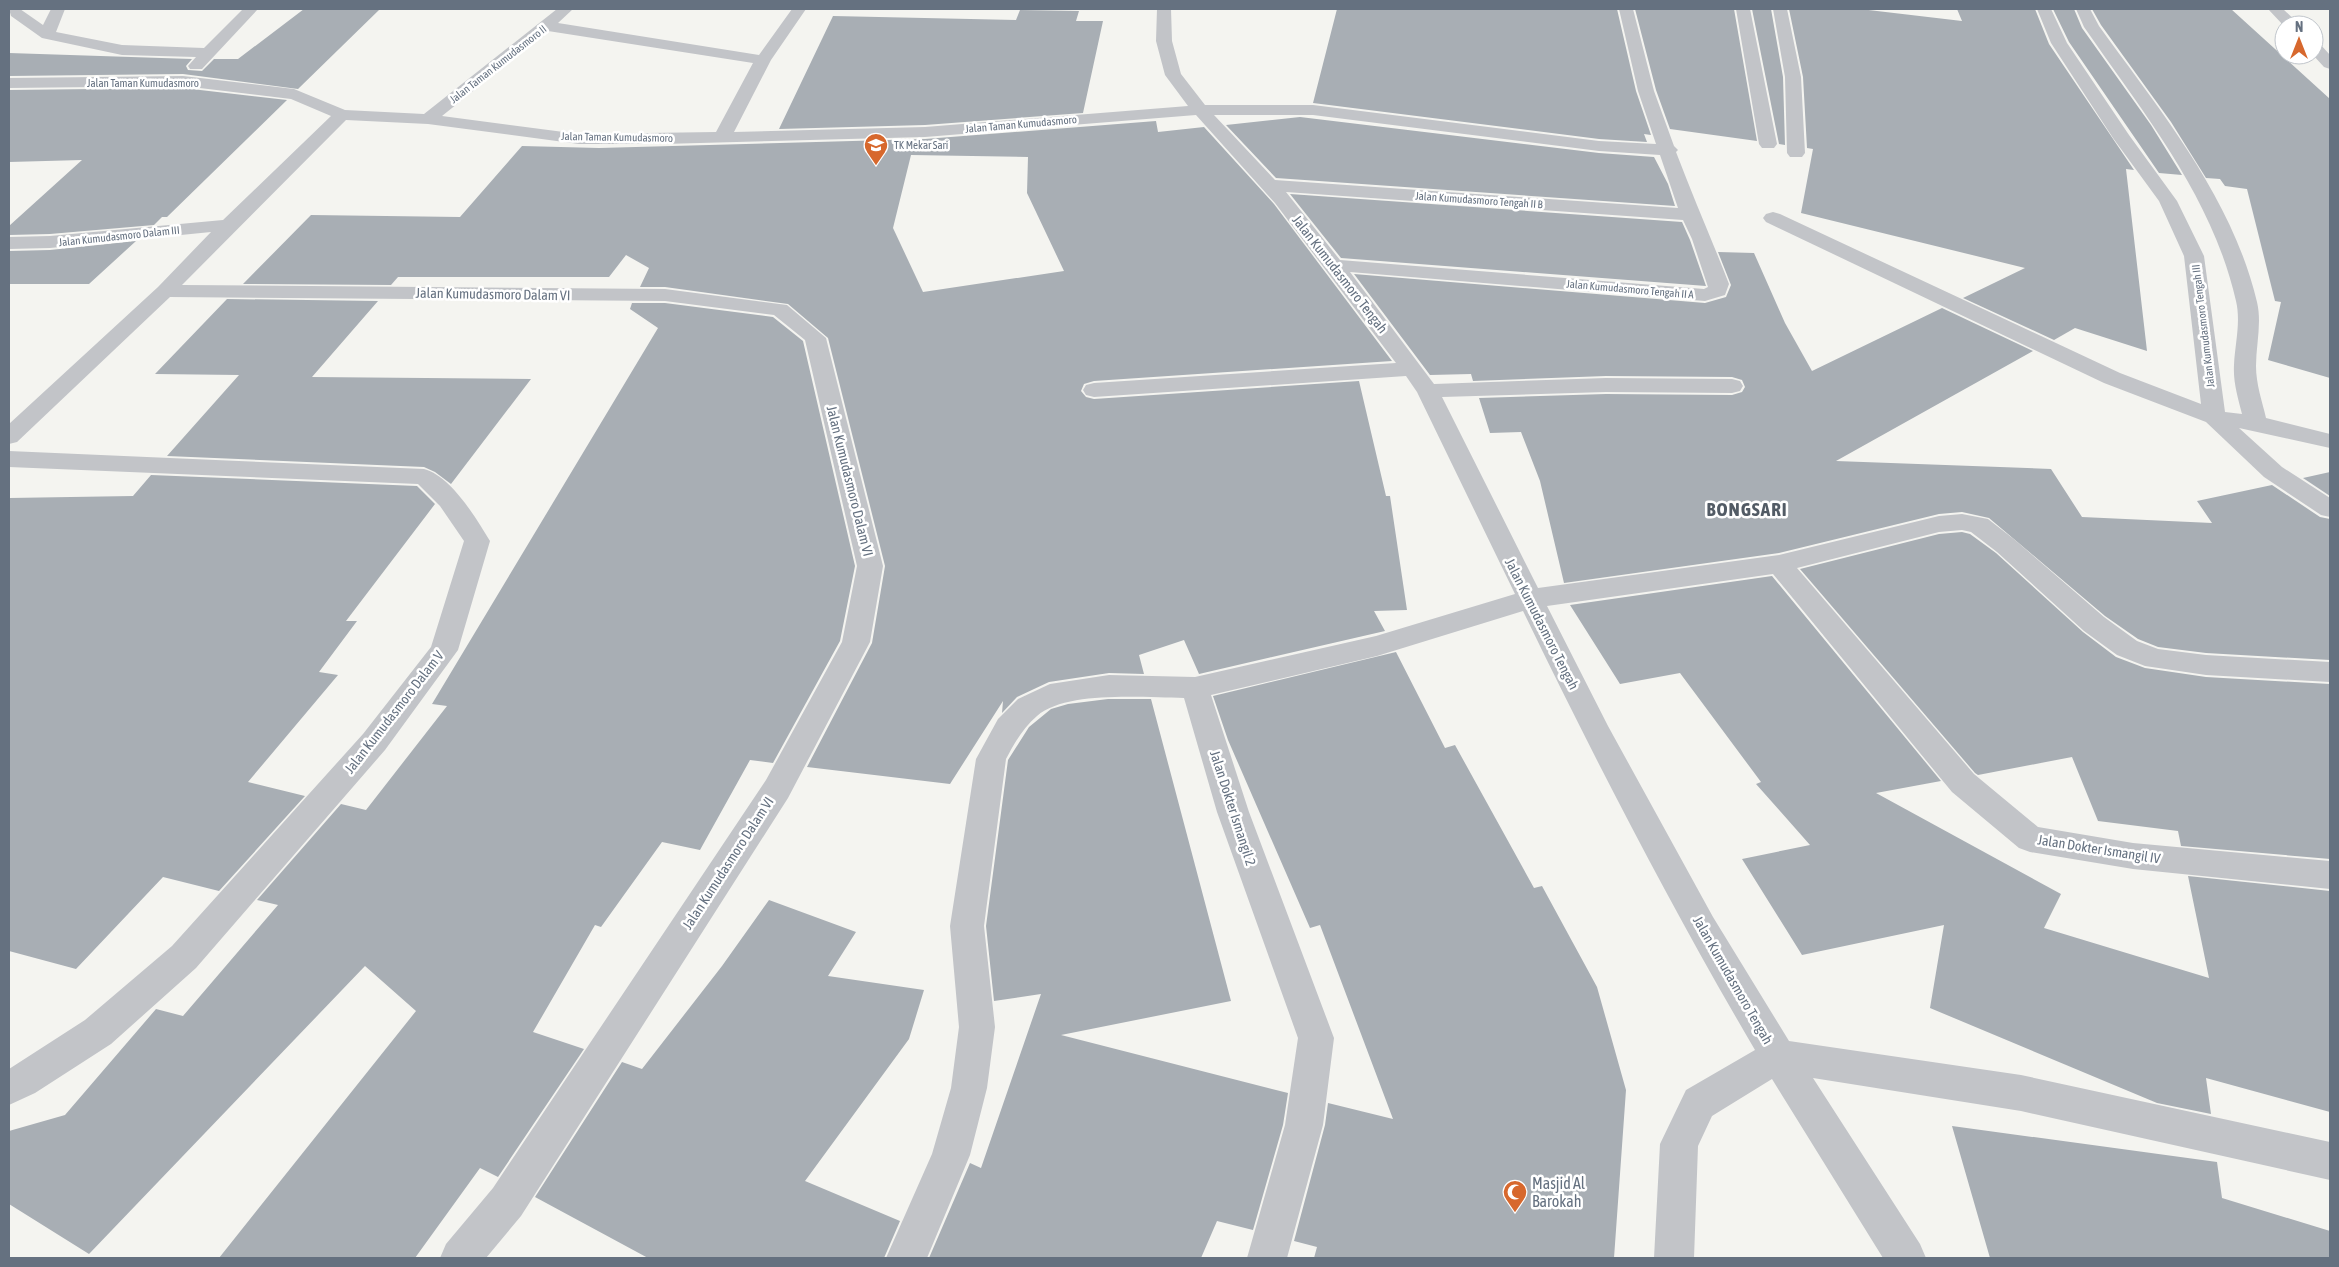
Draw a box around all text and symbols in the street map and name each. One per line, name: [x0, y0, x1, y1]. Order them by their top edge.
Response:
north arrow: [2274, 15, 2324, 65]
text: N: [2295, 19, 2303, 35]
street label: Jalan Taman Kumudasmoro II: [447, 23, 549, 105]
street label: Jalan Taman Kumudasmoro: [87, 77, 199, 89]
street label: Jalan Taman Kumudasmoro: [965, 113, 1077, 135]
street label: Jalan Taman Kumudasmoro: [561, 130, 673, 144]
school or university icon: TK Mekar Sari: [863, 132, 889, 166]
place label: TK Mekar Sari: [894, 139, 948, 151]
street label: Jalan Kumudasmoro Tengah II B: [1415, 190, 1544, 210]
street label: Jalan Kumudasmoro Tengah: [1289, 212, 1391, 336]
street label: Jalan Kumudasmoro Dalam III: [58, 224, 180, 248]
street label: Jalan Kumudasmoro Tengah III: [2189, 264, 2217, 388]
street label: Jalan Kumudasmoro Tengah II A: [1566, 277, 1695, 301]
street label: Jalan Kumudasmoro Dalam VI: [416, 285, 570, 303]
street label: Jalan Kumudasmoro Dalam VI: [824, 404, 876, 558]
district label: BONGSARI: [1706, 498, 1788, 520]
street label: Jalan Kumudasmoro Tengah: [1502, 556, 1582, 692]
street label: Jalan Kumudasmoro Dalam V: [341, 647, 447, 776]
street label: Jalan Dokter Ismangil 2: [1207, 748, 1259, 868]
street label: Jalan Kumudasmoro Dalam VI: [679, 794, 777, 932]
street label: Jalan Dokter Ismangil IV: [2037, 831, 2162, 867]
street label: Jalan Kumudasmoro Tengah: [1690, 913, 1776, 1047]
place label: Masjid Al Barokah: [1532, 1174, 1586, 1210]
mosque icon: Masjid Al Barokah: [1502, 1179, 1528, 1213]

